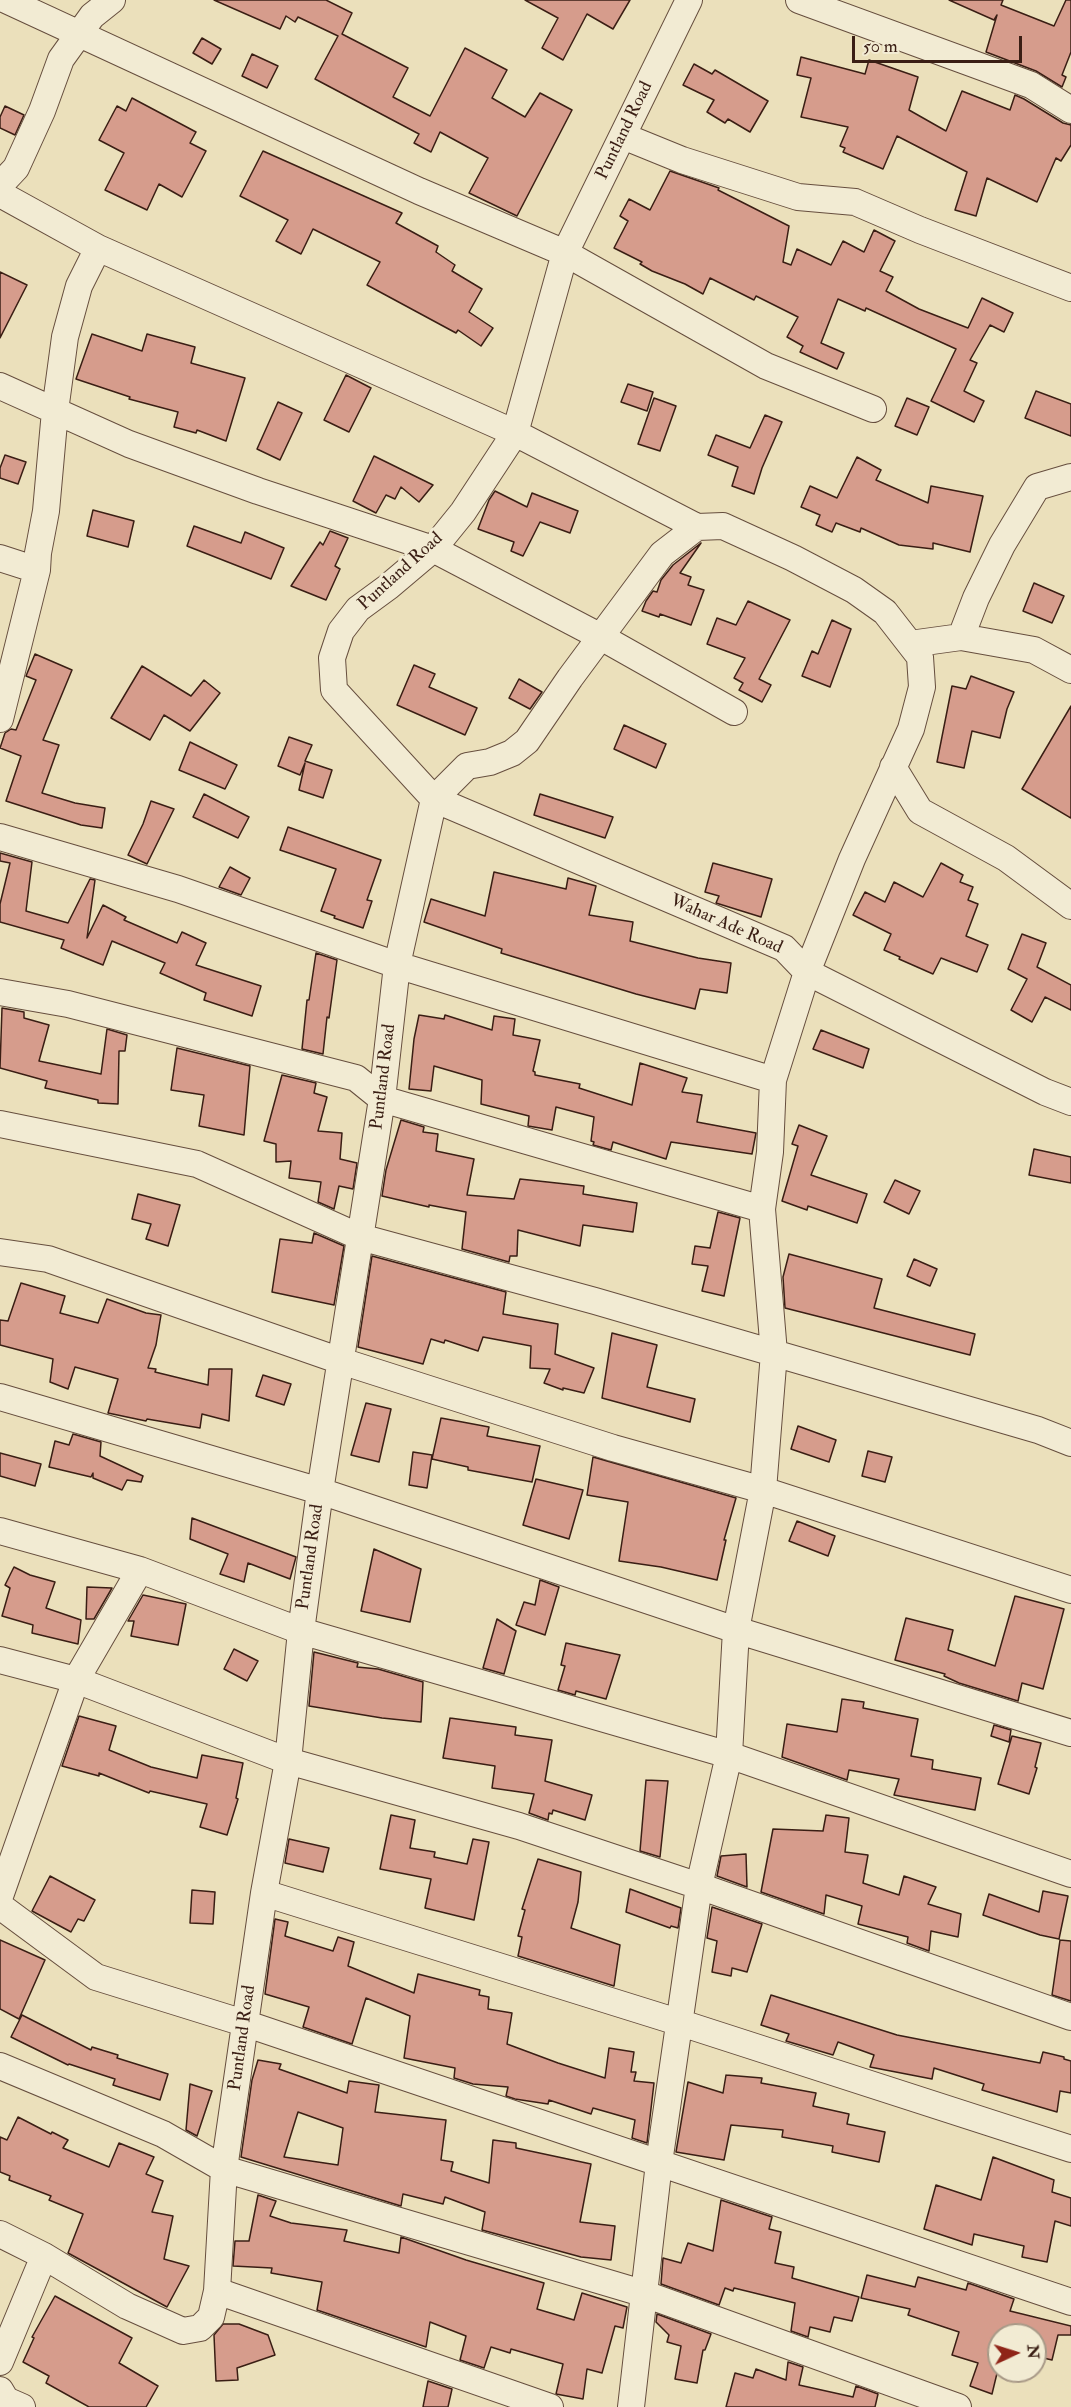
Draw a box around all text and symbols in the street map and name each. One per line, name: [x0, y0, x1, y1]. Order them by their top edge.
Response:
scale bar: [855, 24, 1024, 62]
text: 50 m: [863, 35, 898, 58]
street label: Puntland Road: [592, 78, 658, 184]
street label: Puntland Road: [354, 528, 448, 616]
street label: Wahar Ade Road: [666, 891, 786, 959]
street label: Puntland Road: [367, 1023, 401, 1131]
street label: Puntland Road: [293, 1503, 329, 1611]
street label: Puntland Road: [225, 1984, 261, 2092]
north arrow: [987, 2323, 1047, 2383]
text: N: [1022, 2344, 1043, 2360]

